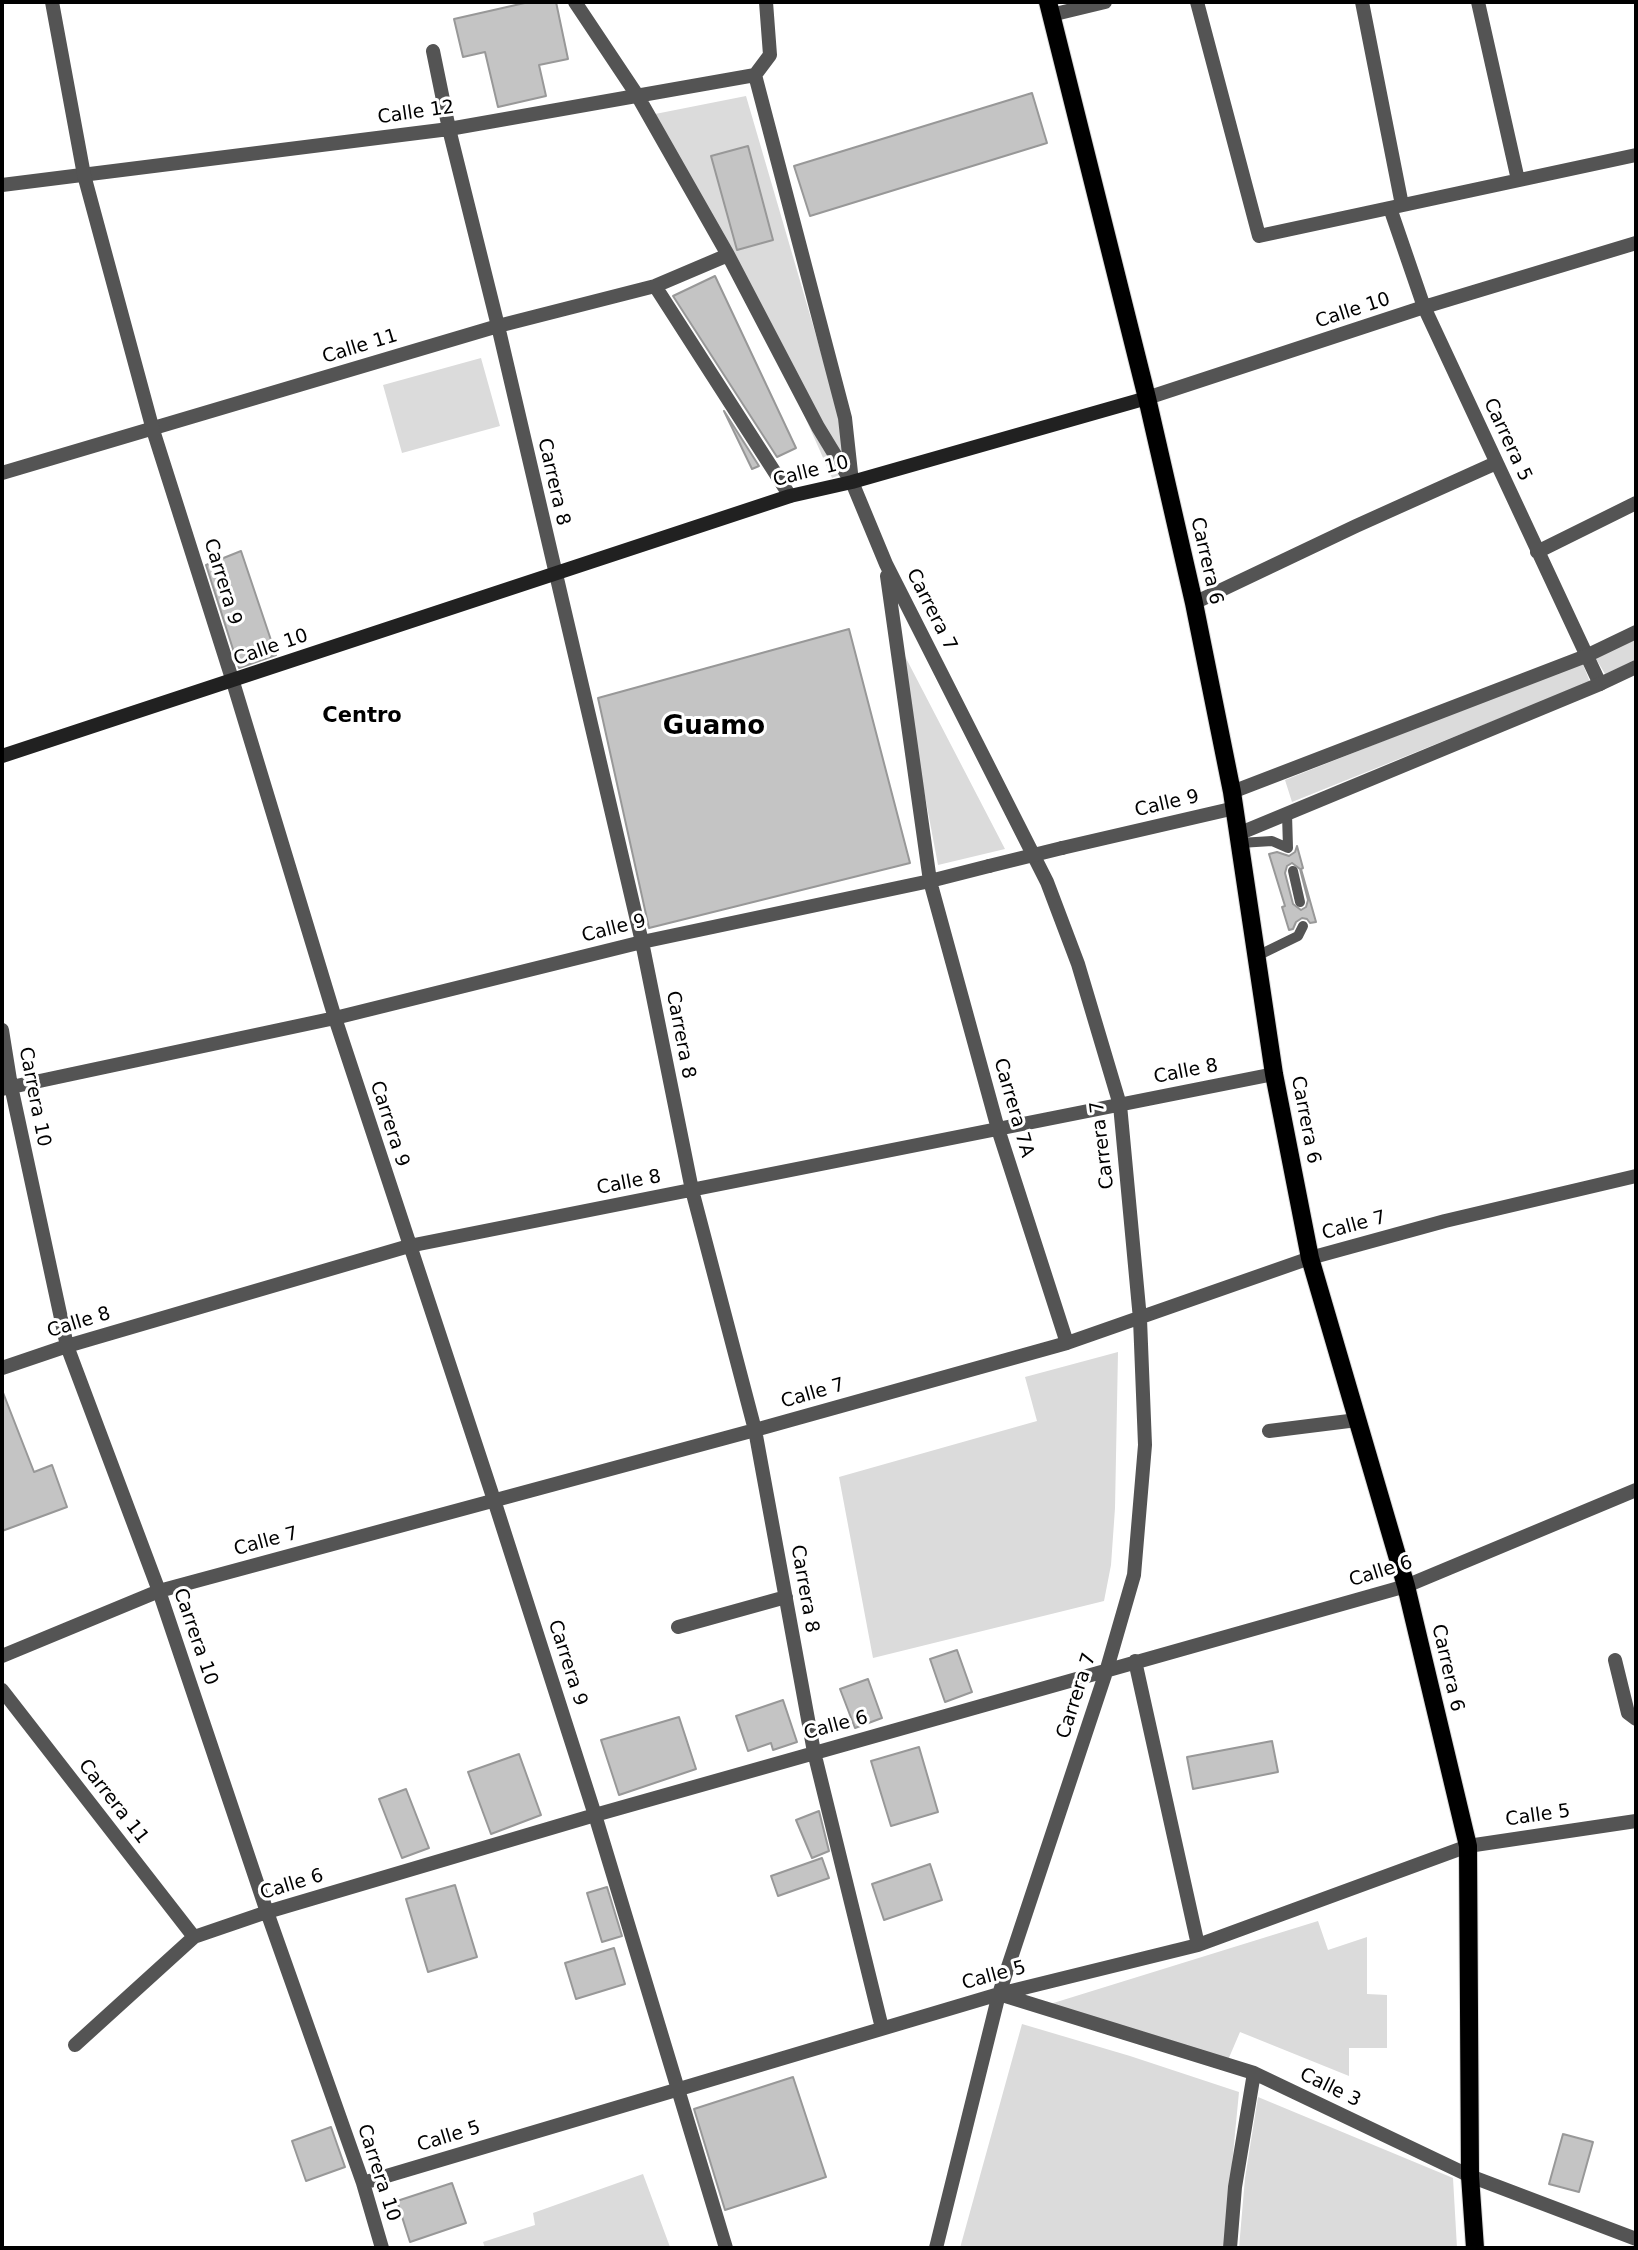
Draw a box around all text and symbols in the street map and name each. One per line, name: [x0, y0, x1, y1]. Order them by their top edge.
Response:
street label: Calle 12: [376, 96, 456, 130]
street label: Calle 10: [1313, 288, 1393, 334]
street label: Calle 11: [320, 325, 400, 369]
street label: Carrera 5: [1478, 395, 1536, 485]
street label: Carrera 8: [532, 436, 574, 528]
street label: Calle 10: [771, 452, 851, 492]
street label: Carrera 6: [1185, 515, 1227, 607]
street label: Carrera 9: [198, 536, 246, 628]
street label: Carrera 7: [901, 565, 961, 655]
street label: Calle 10: [231, 625, 311, 671]
district label: Centro: [322, 704, 402, 730]
district label: Guamo: [663, 711, 765, 743]
street label: Calle 9: [1133, 786, 1201, 822]
street label: Calle 9: [580, 910, 648, 948]
street label: Carrera 8: [660, 989, 700, 1081]
street label: Carrera 10: [13, 1045, 55, 1149]
street label: Calle 8: [1152, 1055, 1220, 1089]
street label: Carrera 7A: [988, 1056, 1038, 1160]
street label: Carrera 6: [1285, 1074, 1325, 1166]
street label: Carrera 9: [364, 1078, 414, 1170]
street label: Carrera 7: [1086, 1099, 1120, 1191]
street label: Calle 8: [595, 1166, 663, 1200]
street label: Calle 7: [1320, 1207, 1388, 1245]
street label: Calle 8: [44, 1303, 114, 1343]
street label: Calle 7: [778, 1374, 848, 1414]
street label: Calle 7: [232, 1523, 300, 1561]
street label: Carrera 8: [785, 1543, 823, 1635]
street label: Calle 6: [1346, 1552, 1416, 1592]
street label: Carrera 10: [168, 1585, 222, 1689]
street label: Carrera 9: [542, 1617, 592, 1709]
street label: Carrera 6: [1426, 1622, 1468, 1714]
street label: Carrera 7: [1052, 1650, 1102, 1742]
street label: Calle 6: [802, 1707, 870, 1745]
street label: Carrera 11: [73, 1755, 153, 1849]
street label: Calle 5: [1504, 1800, 1572, 1832]
street label: Calle 6: [257, 1865, 327, 1905]
street label: Calle 5: [960, 1957, 1028, 1995]
street label: Calle 3: [1296, 2063, 1364, 2113]
street label: Calle 5: [414, 2117, 484, 2157]
street label: Carrera 10: [352, 2121, 404, 2225]

